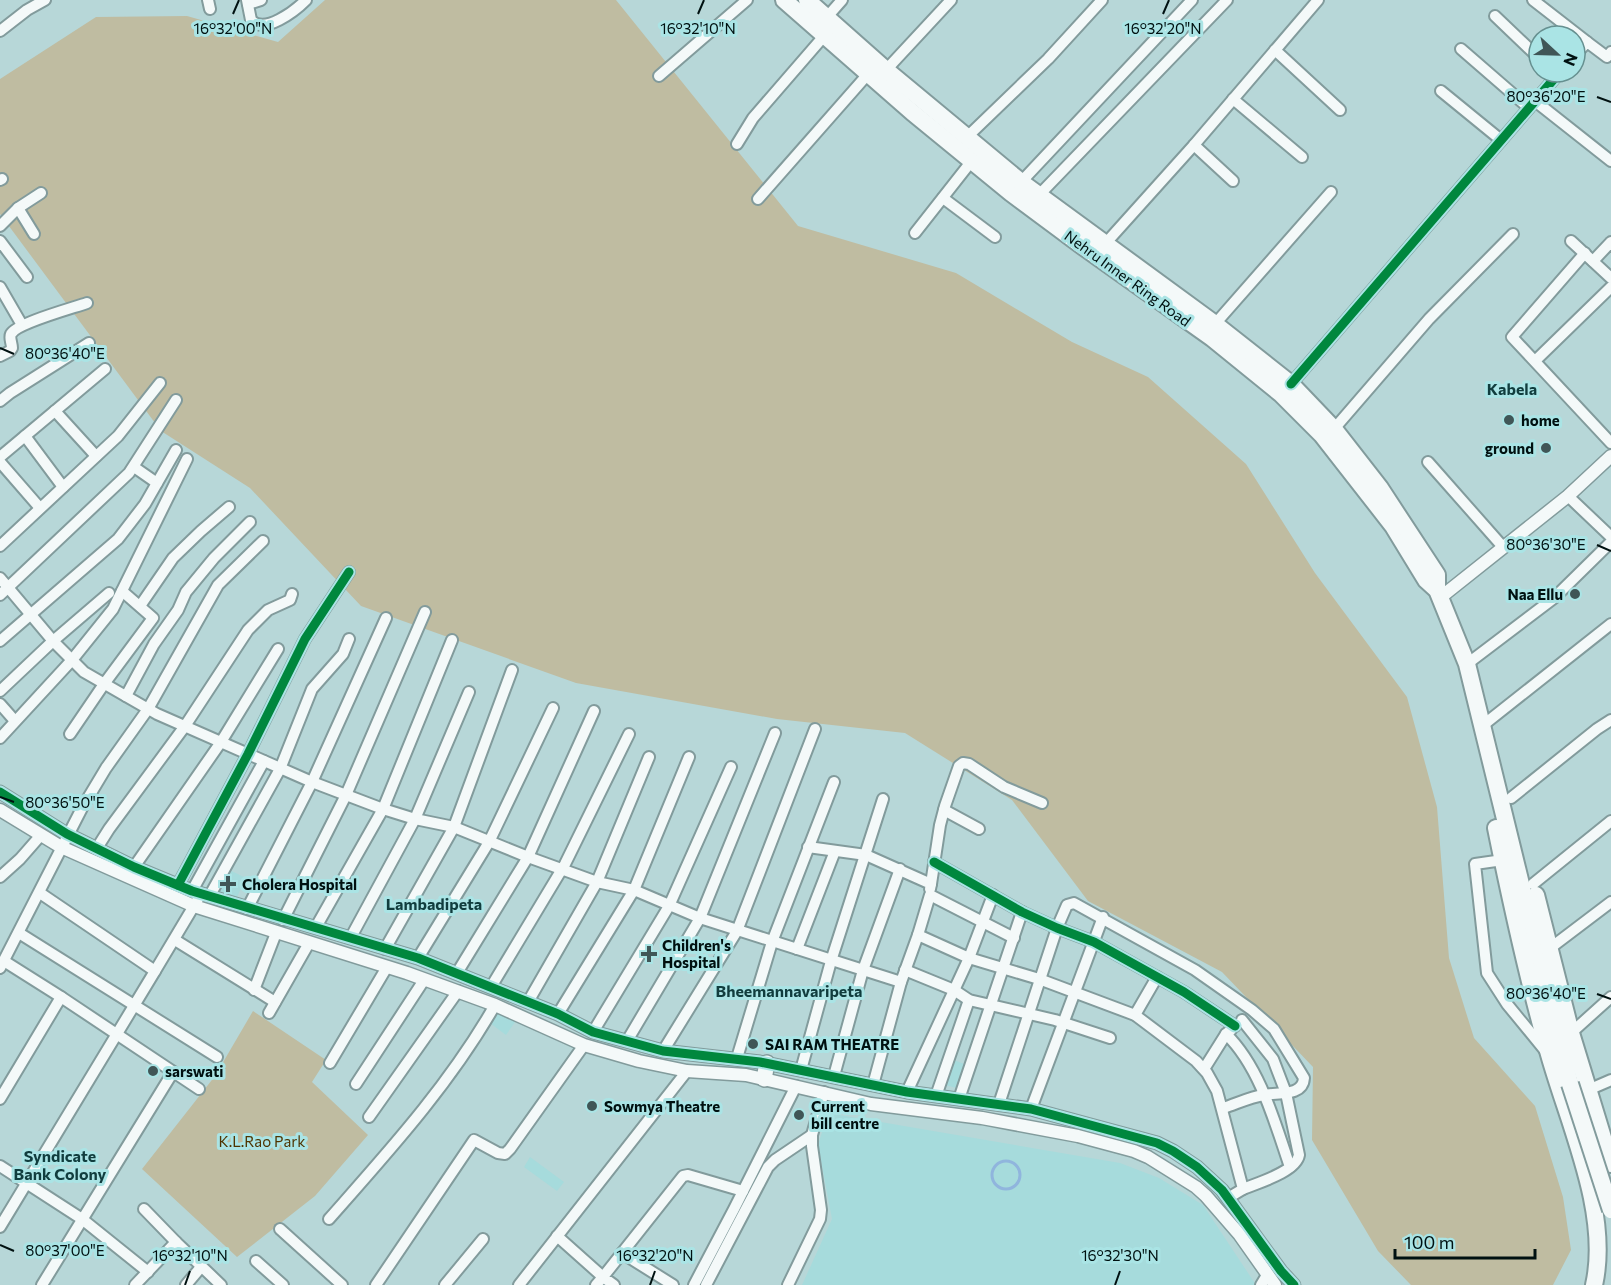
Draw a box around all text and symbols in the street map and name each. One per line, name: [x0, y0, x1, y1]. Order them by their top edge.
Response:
text: 16°32'00"N: [194, 19, 272, 37]
text: 16°32'10"N: [660, 19, 736, 37]
text: 16°32'20"N: [1124, 19, 1202, 37]
north arrow: [1527, 24, 1587, 84]
text: N: [1560, 51, 1582, 69]
text: 80°36'20"E: [1506, 87, 1586, 105]
street label: Nehru Inner Ring Road: [1061, 226, 1195, 330]
text: 80°36'40"E: [25, 344, 105, 362]
district label: Kabela: [1487, 379, 1537, 398]
place label: home: [1521, 411, 1560, 429]
marker: home: [1502, 413, 1516, 427]
place label: ground: [1485, 439, 1534, 457]
marker: ground: [1539, 441, 1553, 455]
text: 80°36'30"E: [1506, 535, 1586, 553]
place label: Naa Ellu: [1507, 585, 1563, 603]
marker: Naa Ellu: [1568, 587, 1582, 601]
text: 80°36'50"E: [25, 793, 105, 811]
marker: Cholera Hospital: [219, 875, 237, 893]
place label: Cholera Hospital: [242, 875, 357, 893]
district label: Lambadipeta: [386, 894, 482, 913]
place label: Children's Hospital: [662, 936, 731, 971]
marker: Children's Hospital: [640, 945, 658, 963]
district label: Bheemannavaripeta: [716, 981, 862, 1000]
text: 80°36'40"E: [1506, 984, 1586, 1002]
place label: SAI RAM THEATRE: [765, 1035, 899, 1053]
marker: SAI RAM THEATRE: [746, 1037, 760, 1051]
place label: sarswati: [165, 1062, 223, 1080]
marker: sarswati: [146, 1064, 160, 1078]
place label: Sowmya Theatre: [604, 1097, 720, 1115]
place label: Current bill centre: [811, 1097, 879, 1132]
marker: Sowmya Theatre: [585, 1099, 599, 1113]
marker: Current bill centre: [792, 1108, 806, 1122]
park label: K.L.Rao Park: [219, 1132, 305, 1150]
district label: Syndicate Bank Colony: [14, 1146, 107, 1183]
scale bar: [1395, 1222, 1534, 1260]
text: 100 m: [1404, 1231, 1454, 1253]
text: 80°37'00"E: [25, 1241, 105, 1259]
text: 16°32'10"N: [152, 1246, 228, 1264]
text: 16°32'20"N: [616, 1246, 694, 1264]
text: 16°32'30"N: [1081, 1246, 1159, 1264]

